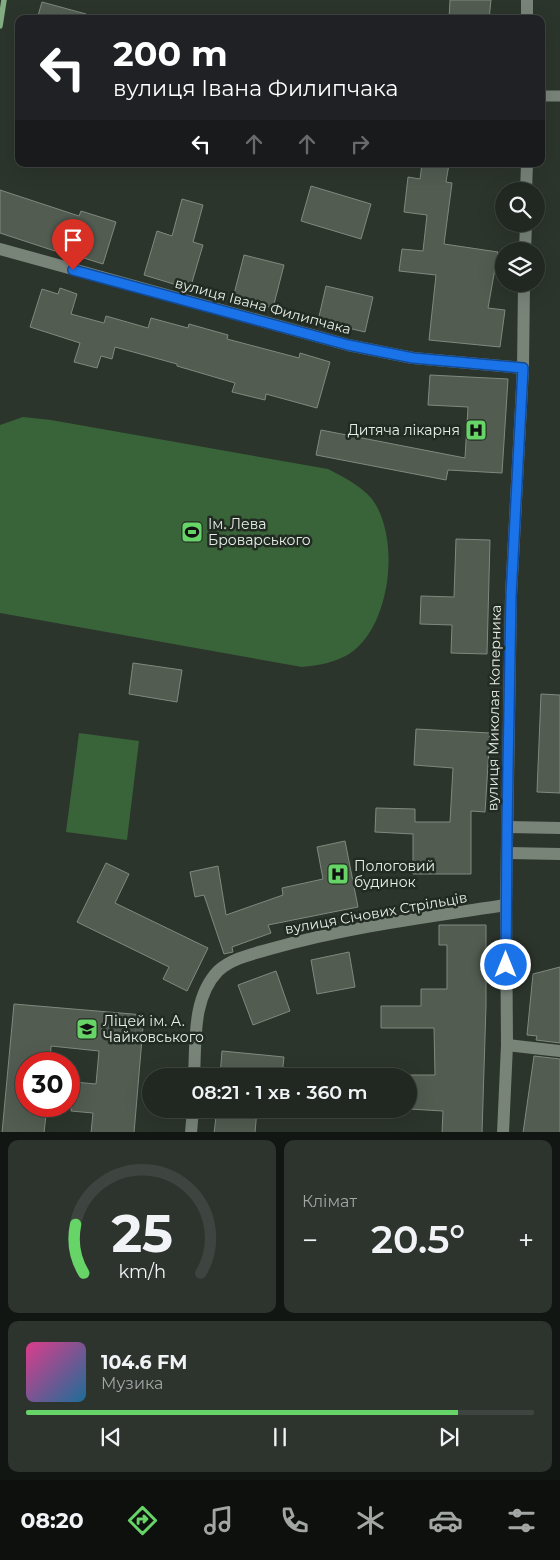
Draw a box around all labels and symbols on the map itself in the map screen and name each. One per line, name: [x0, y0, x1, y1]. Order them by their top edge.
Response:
pin: [52, 219, 94, 270]
street label: вулиця Івана Филипчака: [173, 274, 353, 338]
hospital icon: Дитяча лікарня: [464, 418, 488, 442]
place label: Дитяча лікарня: [348, 421, 460, 439]
place label: Ім. Лева Броварського: [208, 515, 311, 549]
sports icon: Ім. Лева Броварського: [180, 520, 204, 544]
street label: вулиця Миколая Коперника: [483, 605, 505, 811]
place label: Пологовий будинок: [354, 857, 435, 891]
hospital icon: Пологовий будинок: [326, 862, 350, 886]
street label: вулиця Січових Стрільців: [283, 888, 469, 938]
position arrow: [479, 938, 531, 990]
place label: Ліцей ім. А. Чайковського: [103, 1012, 204, 1046]
school or university icon: Ліцей ім. А. Чайковського: [75, 1017, 99, 1041]
speed limit sign: 30: [15, 1052, 80, 1117]

